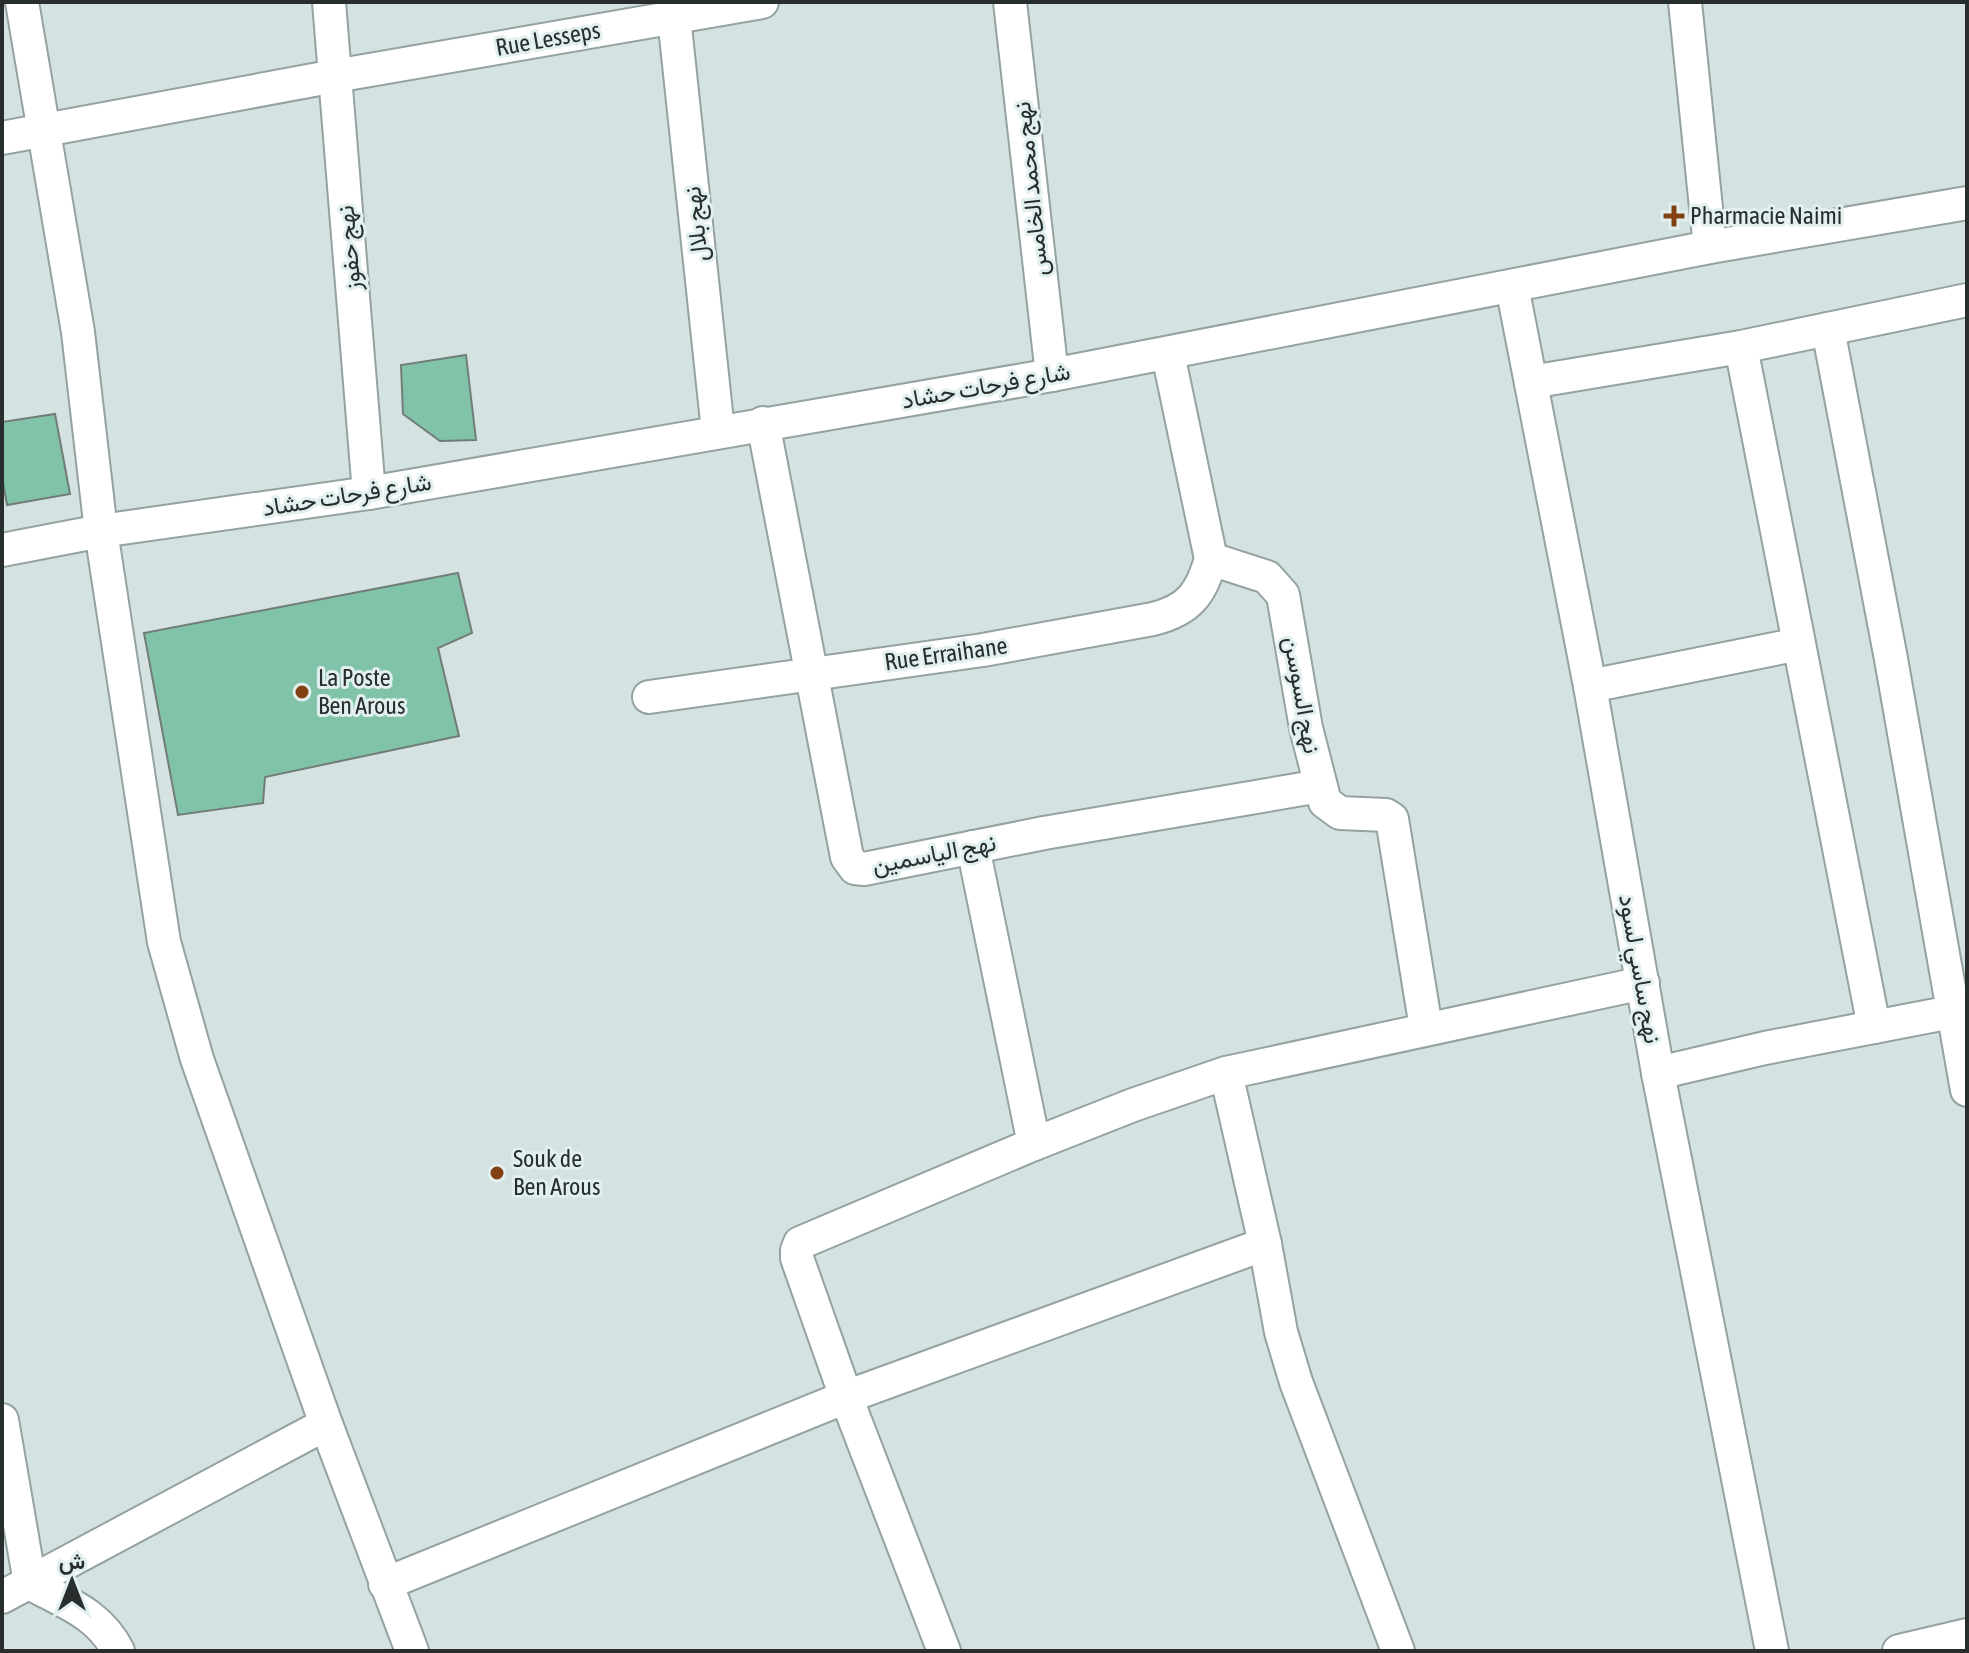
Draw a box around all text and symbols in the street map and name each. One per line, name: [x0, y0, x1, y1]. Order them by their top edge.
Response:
street label: Rue Lesseps: [494, 16, 602, 61]
street label: نهج محمد الخامس: [1008, 100, 1057, 278]
street label: نهج بلال: [678, 185, 717, 263]
place label: Pharmacie Naimi: [1690, 202, 1842, 229]
street label: نهج حفوز: [331, 204, 370, 293]
marker: Pharmacie Naimi: [1665, 207, 1683, 225]
street label: شارع فرحات حشاد: [900, 357, 1073, 417]
street label: شارع فرحات حشاد: [261, 468, 434, 524]
street label: Rue Erraihane: [883, 632, 1009, 675]
street label: نهج السوسن: [1275, 634, 1326, 756]
place label: La Poste Ben Arous: [318, 664, 405, 719]
marker: La Poste Ben Arous: [293, 683, 311, 701]
street label: نهج الياسمين: [870, 828, 999, 883]
street label: نهج ساسي لسود: [1608, 892, 1667, 1047]
place label: Souk de Ben Arous: [513, 1145, 600, 1200]
marker: Souk de Ben Arous: [488, 1164, 506, 1182]
north arrow: [32, 1541, 112, 1621]
text: ش: [59, 1548, 85, 1575]

